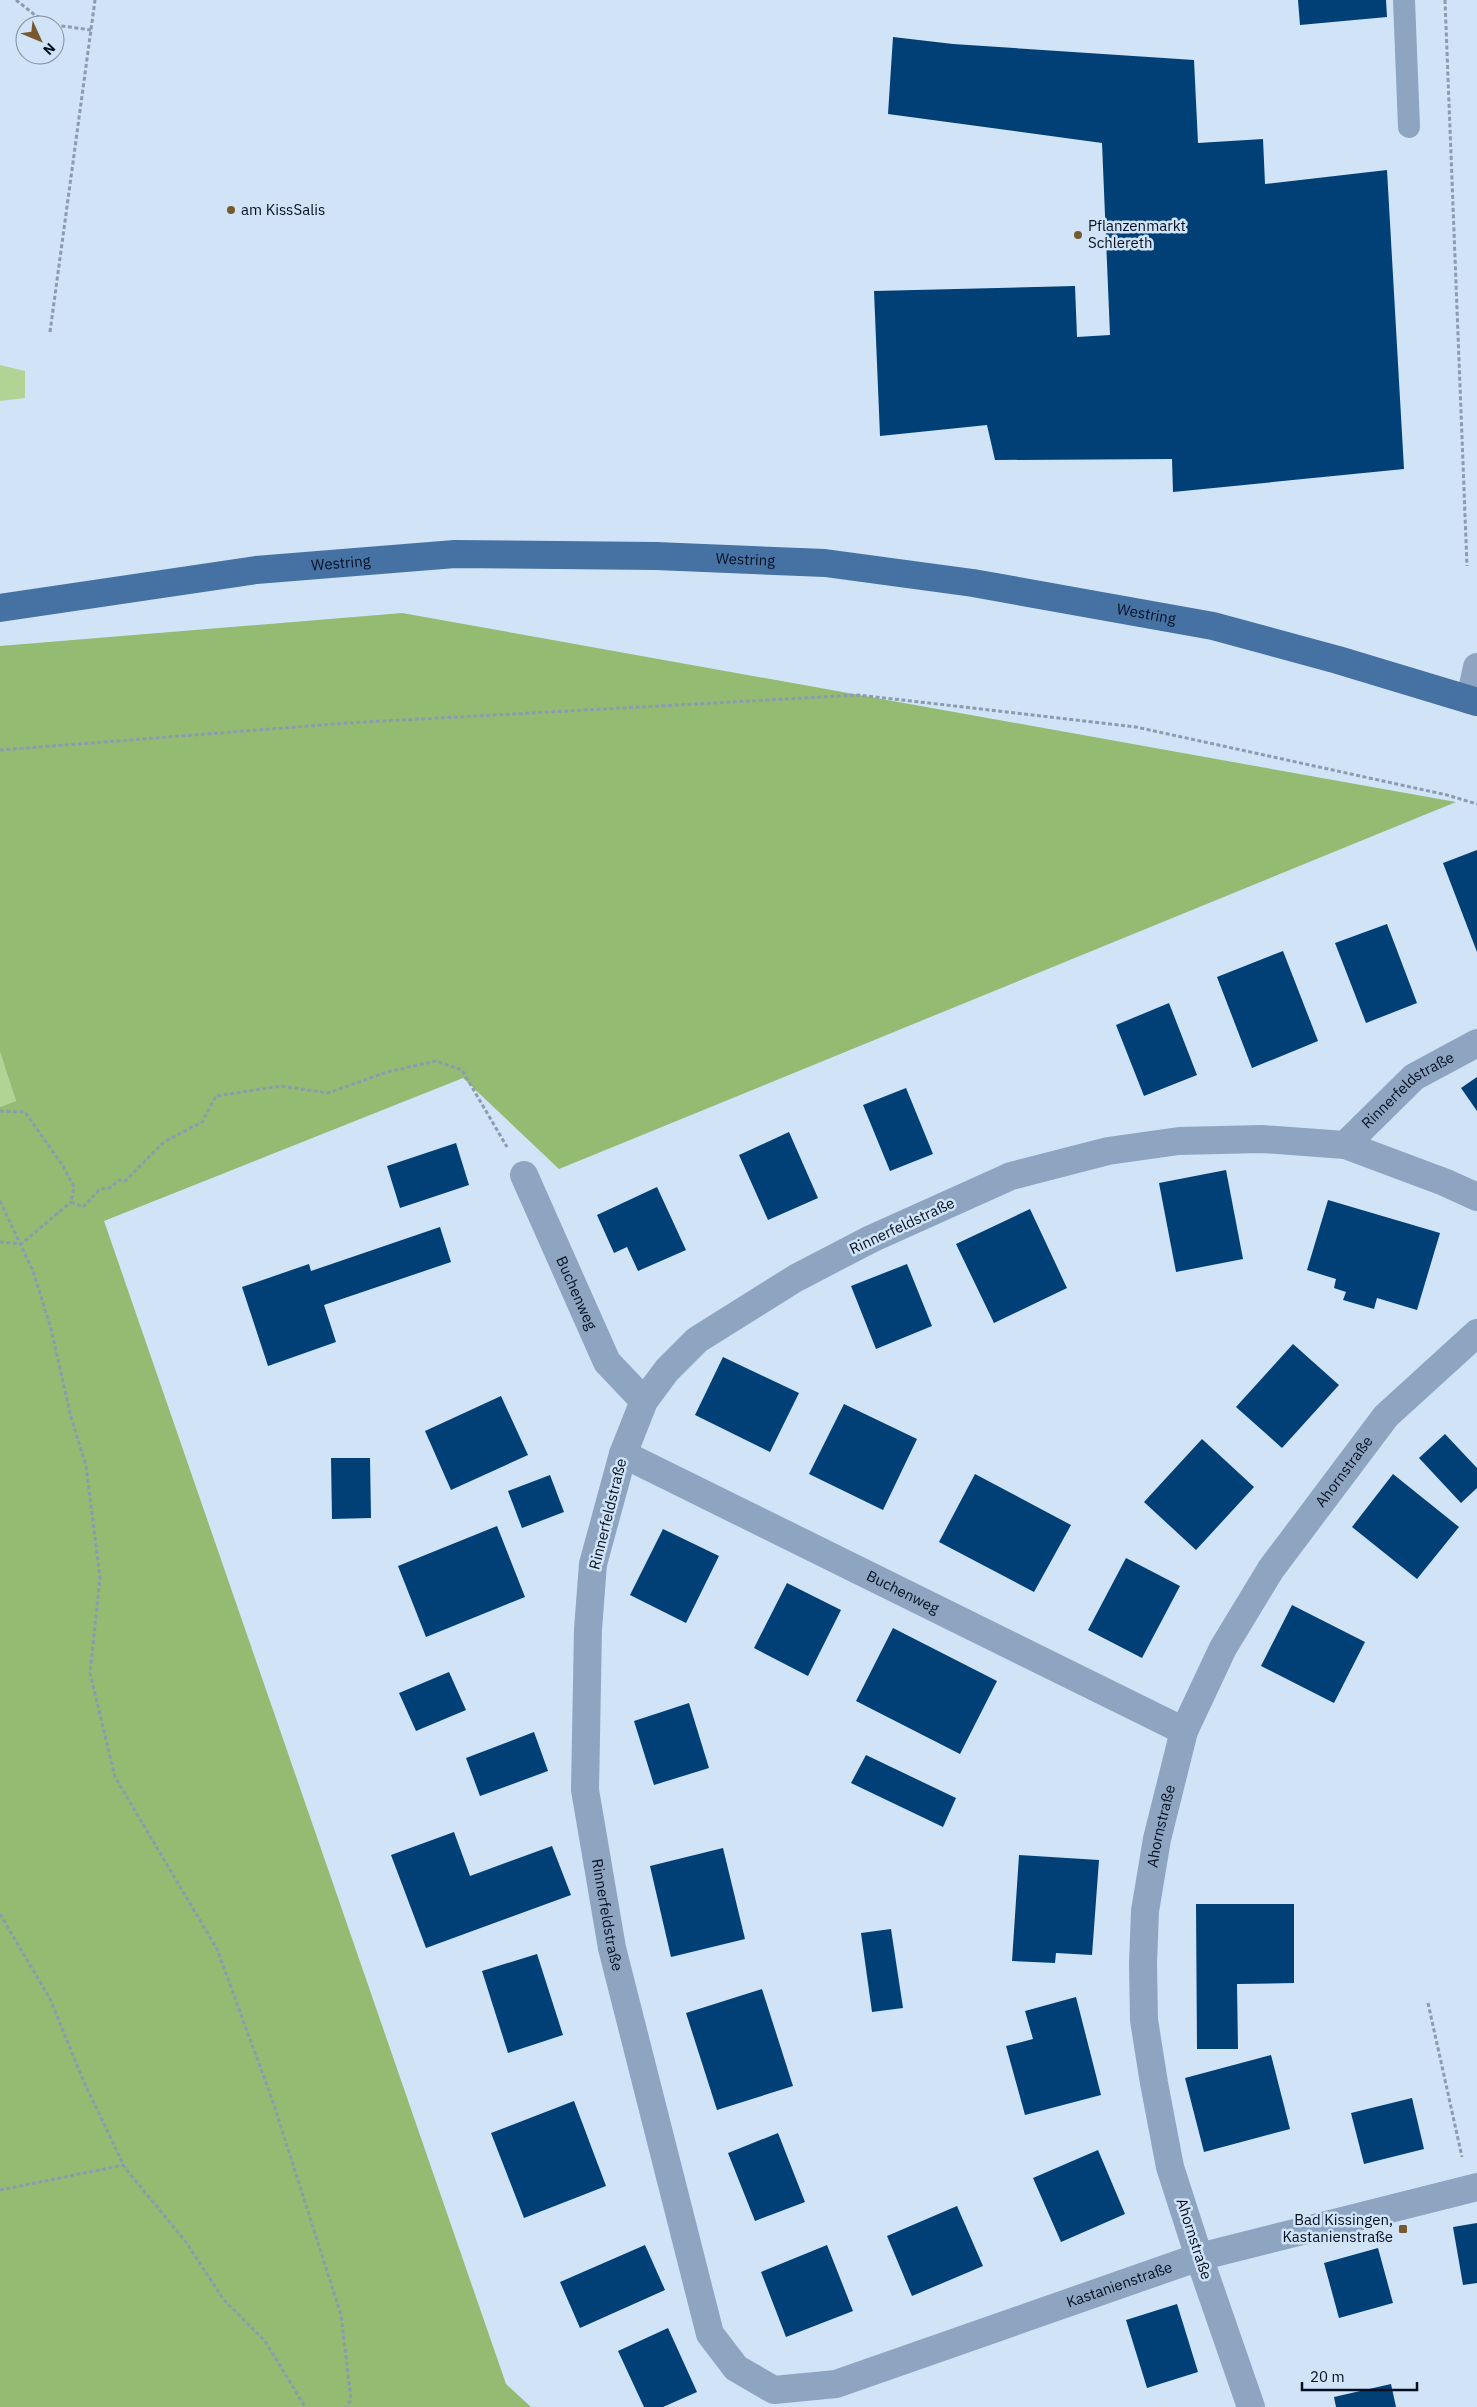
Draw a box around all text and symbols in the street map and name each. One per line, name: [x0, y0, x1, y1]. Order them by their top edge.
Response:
north arrow: [15, 15, 65, 65]
text: N: [39, 39, 59, 59]
place label: am KissSalis: [241, 200, 325, 219]
marker: am KissSalis: [225, 204, 237, 216]
place label: Pflanzenmarkt Schlereth: [1088, 216, 1186, 252]
marker: Pflanzenmarkt Schlereth: [1072, 229, 1084, 241]
street label: Westring: [715, 548, 776, 570]
street label: Westring: [310, 551, 371, 575]
street label: Westring: [1115, 599, 1177, 628]
street label: Rinnerfeldstraße: [1357, 1047, 1457, 1132]
street label: Rinnerfeldstraße: [846, 1193, 957, 1258]
street label: Buchenweg: [552, 1253, 601, 1333]
street label: Ahornstraße: [1311, 1432, 1377, 1511]
street label: Rinnerfeldstraße: [585, 1456, 630, 1571]
street label: Buchenweg: [863, 1566, 943, 1618]
street label: Ahornstraße: [1142, 1783, 1179, 1869]
street label: Rinnerfeldstraße: [588, 1857, 627, 1973]
street label: Ahornstraße: [1172, 2196, 1217, 2282]
place label: Bad Kissingen, Kastanienstraße: [1282, 2210, 1393, 2246]
marker: Bad Kissingen, Kastanienstraße: [1397, 2223, 1409, 2235]
street label: Kastanienstraße: [1064, 2257, 1175, 2312]
scale bar: [1302, 2360, 1417, 2392]
text: 20 m: [1310, 2367, 1345, 2386]

